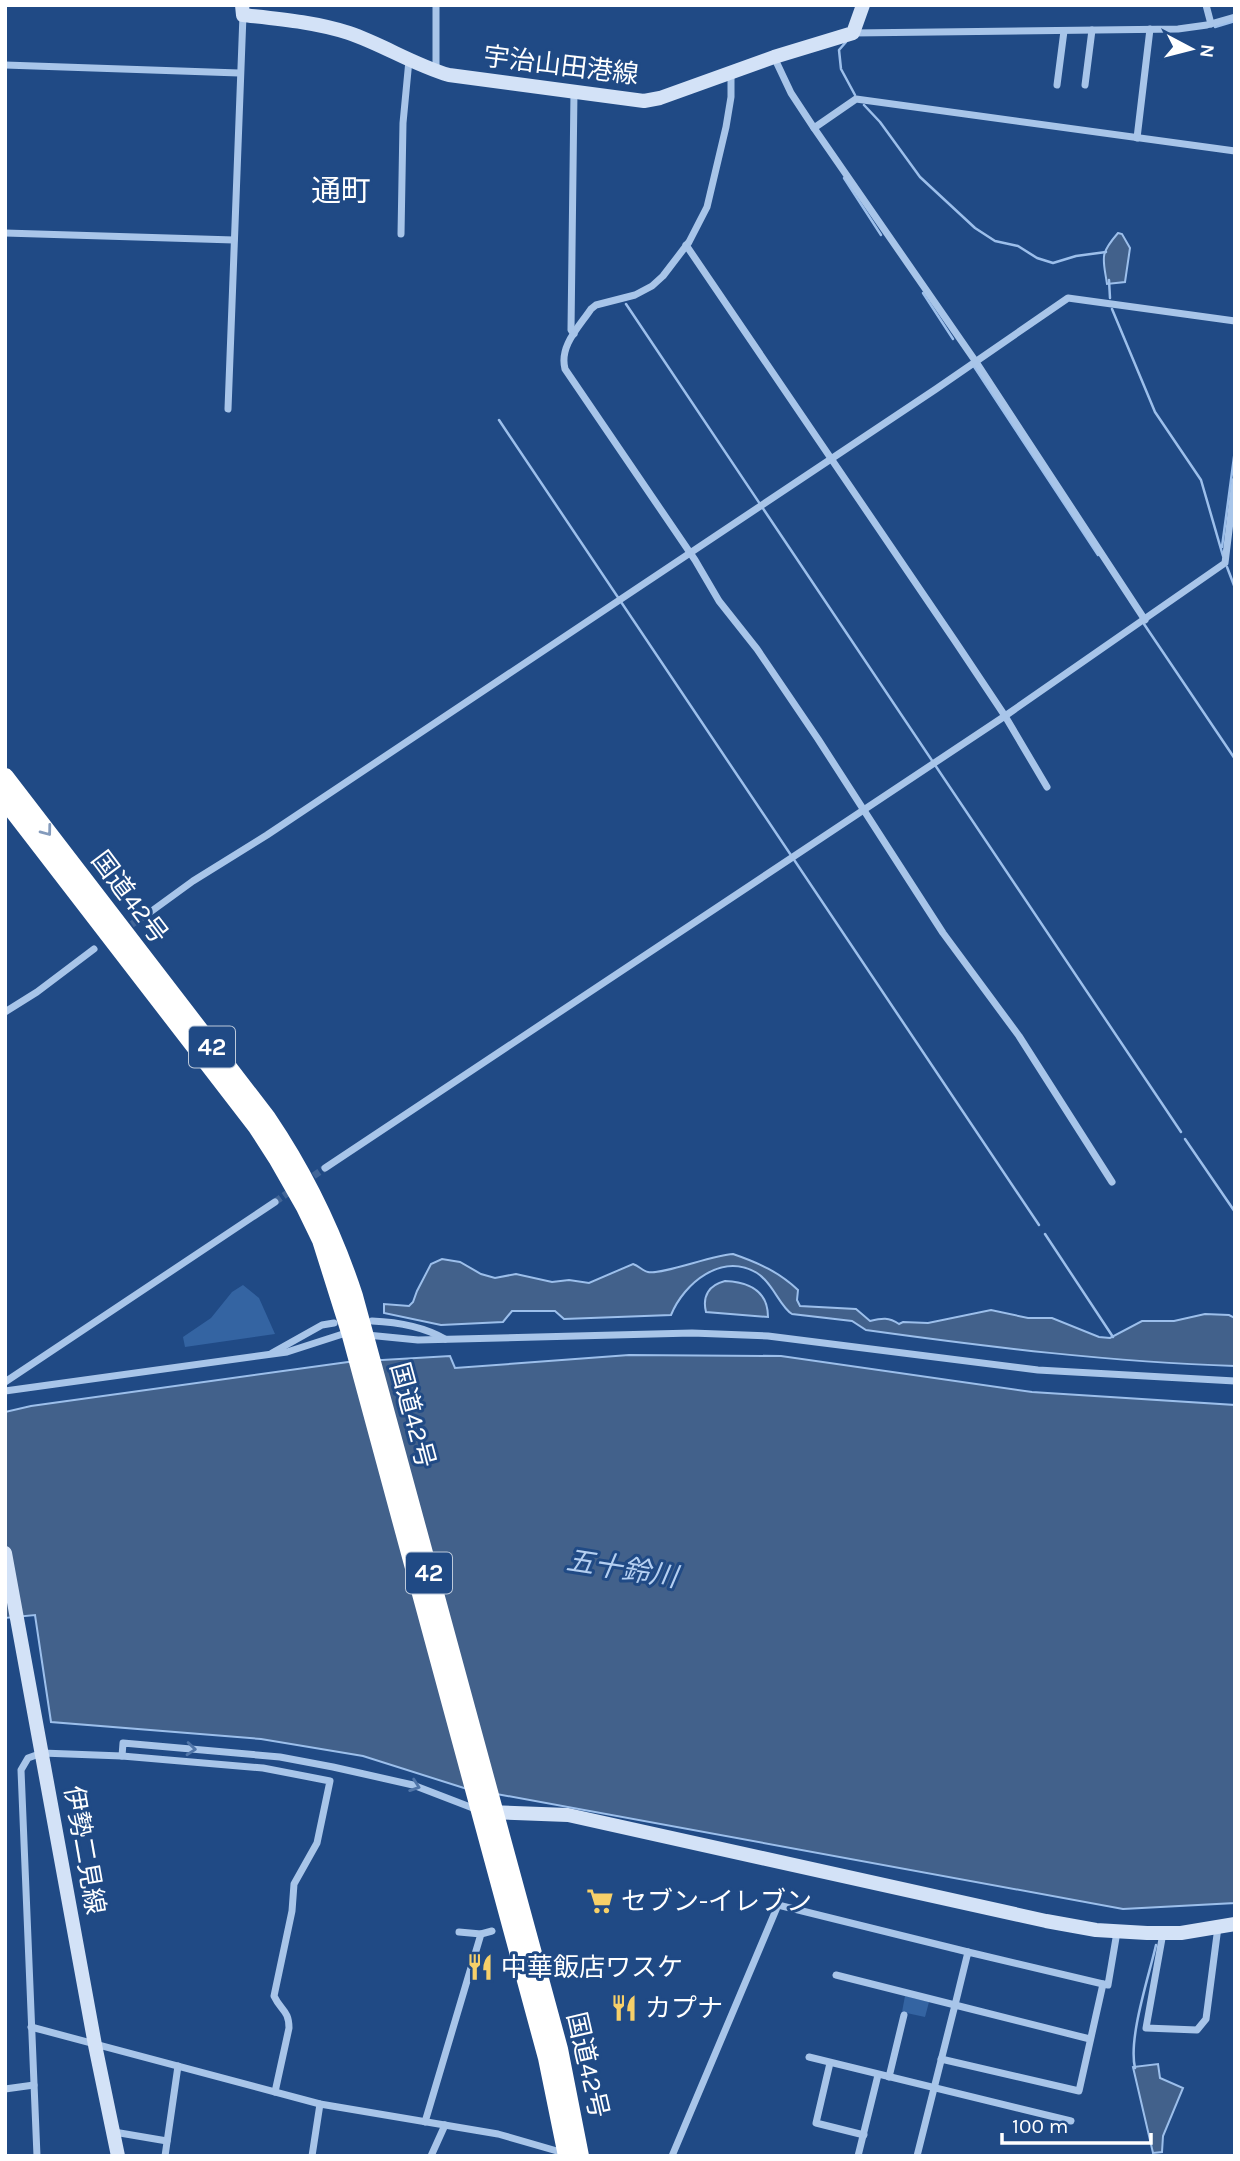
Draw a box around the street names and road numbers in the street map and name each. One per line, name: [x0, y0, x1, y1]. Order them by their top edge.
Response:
street label: 宇治山田港線: [482, 41, 640, 90]
street label: 国道42号: [85, 845, 174, 950]
road number: 42: [189, 1027, 235, 1068]
street label: 国道42号: [384, 1359, 441, 1471]
road number: 42: [406, 1553, 452, 1594]
street label: 伊勢二見線: [58, 1783, 111, 1917]
street label: 国道42号: [560, 2009, 615, 2121]

